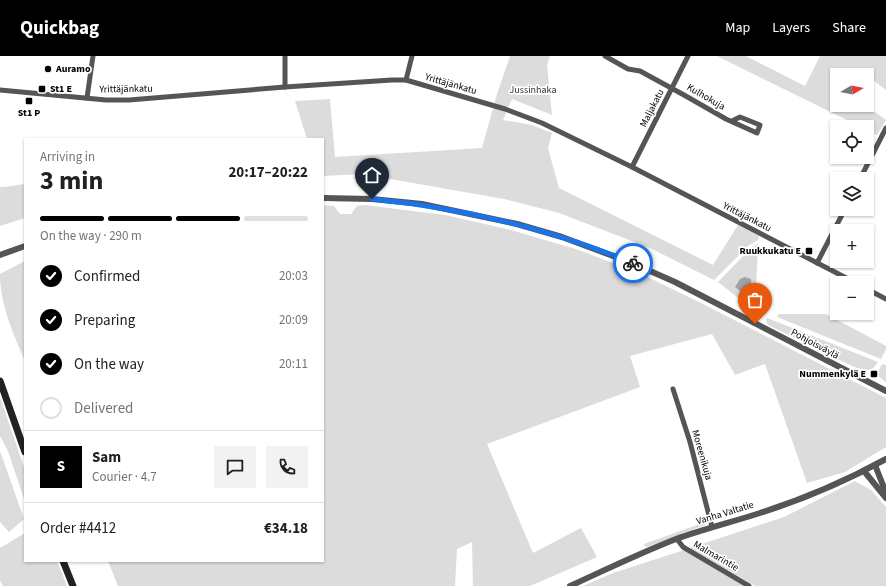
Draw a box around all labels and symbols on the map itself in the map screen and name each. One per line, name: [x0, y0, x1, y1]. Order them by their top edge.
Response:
place label: Auramo: [55, 62, 91, 76]
marker: Auramo: [43, 64, 53, 74]
north arrow: [830, 68, 874, 112]
street label: Yrittäjänkatu: [423, 70, 479, 98]
street label: Kulhokuja: [684, 80, 728, 114]
place label: St1 E: [50, 82, 72, 96]
street label: Yrittäjänkatu: [98, 82, 153, 96]
park label: Jussinhaka: [510, 83, 556, 97]
marker: St1 E: [37, 84, 47, 94]
street label: Maljakatu: [636, 87, 668, 129]
marker: St1 P: [24, 96, 34, 106]
place label: St1 P: [18, 106, 40, 120]
pin: [355, 158, 389, 199]
street label: Yrittäjänkatu: [719, 198, 774, 235]
courier: [613, 243, 653, 283]
place label: Ruukkukatu E: [740, 244, 801, 258]
marker: Ruukkukatu E: [804, 246, 814, 256]
pin: [738, 283, 772, 324]
street label: Pohjoisväylä: [788, 325, 842, 363]
place label: Nummenkylä E: [799, 367, 866, 381]
marker: Nummenkylä E: [869, 369, 879, 379]
street label: Moreenikuja: [688, 428, 716, 482]
street label: Vanha Valtatie: [695, 498, 755, 528]
street label: Malmarintie: [691, 537, 741, 575]

